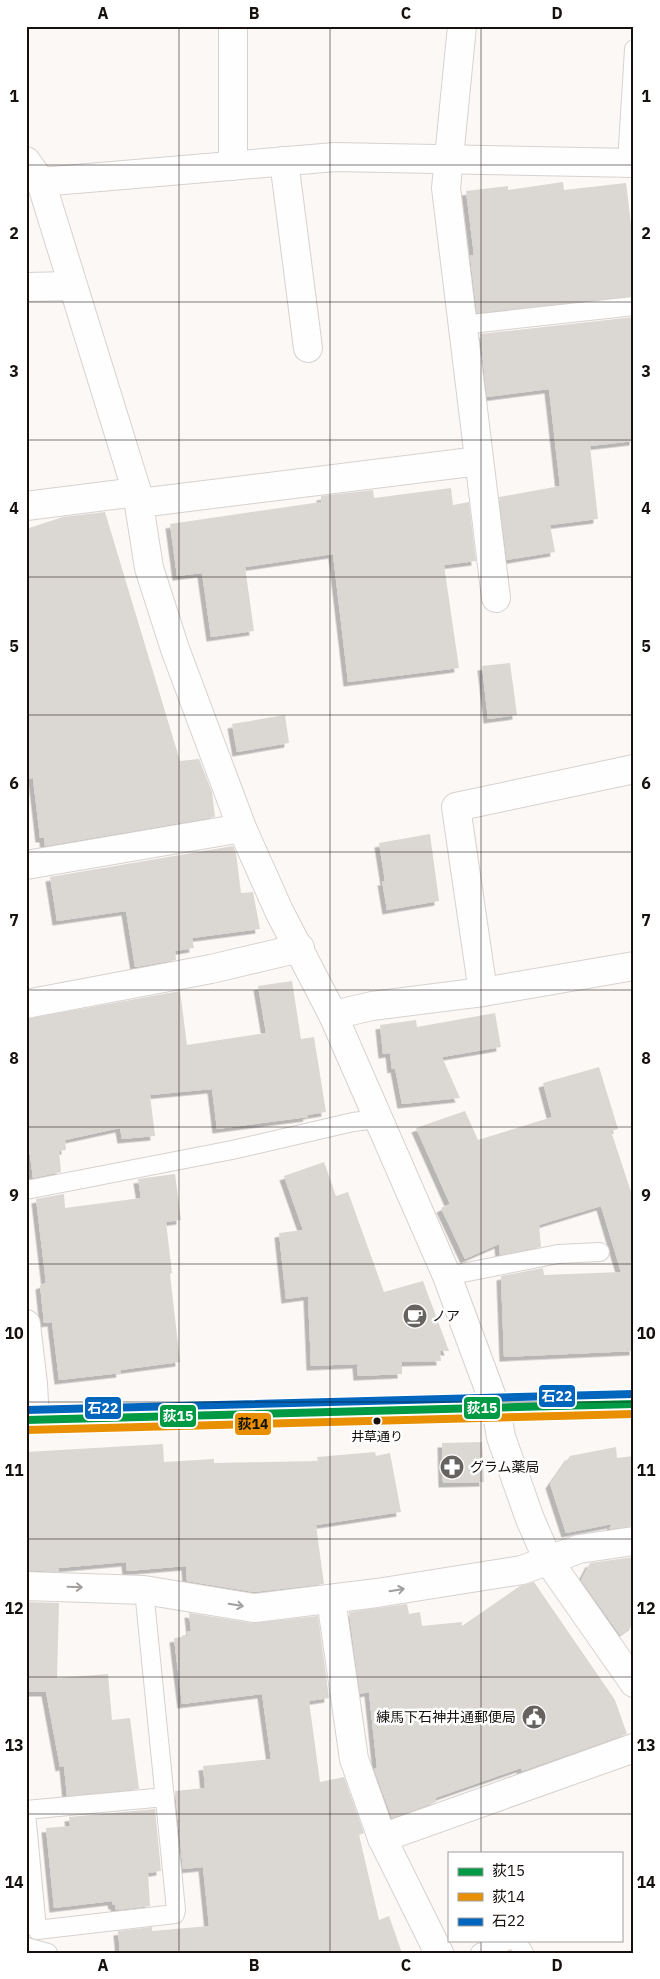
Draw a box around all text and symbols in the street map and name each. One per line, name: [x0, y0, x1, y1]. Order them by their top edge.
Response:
text: A: [98, 3, 109, 23]
text: B: [249, 3, 260, 23]
text: C: [401, 3, 411, 23]
text: D: [551, 3, 563, 23]
text: 1: [9, 86, 19, 106]
text: 1: [641, 86, 651, 106]
text: 2: [9, 223, 19, 243]
text: 2: [641, 223, 651, 243]
text: 3: [9, 361, 19, 381]
text: 3: [641, 361, 651, 381]
text: 4: [9, 498, 19, 518]
text: 4: [641, 498, 651, 518]
text: 5: [9, 636, 19, 656]
text: 5: [641, 636, 651, 656]
text: 6: [9, 773, 19, 793]
text: 6: [641, 773, 651, 793]
text: 7: [9, 910, 19, 930]
text: 7: [641, 910, 651, 930]
text: 8: [9, 1048, 19, 1068]
text: 8: [641, 1048, 651, 1068]
text: 9: [9, 1185, 19, 1205]
text: 9: [641, 1185, 651, 1205]
cafe icon: ノア: [402, 1303, 428, 1329]
place label: ノア: [432, 1307, 460, 1325]
text: 10: [4, 1323, 24, 1343]
text: 10: [636, 1323, 656, 1343]
line badge: 石22: [538, 1384, 576, 1408]
text: 石22: [542, 1387, 572, 1405]
line badge: 石22: [84, 1396, 122, 1420]
line badge: 荻15: [463, 1396, 501, 1420]
text: 石22: [88, 1399, 118, 1417]
text: 荻15: [467, 1399, 497, 1417]
line badge: 荻15: [159, 1404, 197, 1428]
text: 荻15: [163, 1407, 193, 1425]
line badge: 荻14: [234, 1412, 272, 1436]
text: 荻14: [238, 1415, 268, 1433]
marker: 井草通り: [372, 1416, 382, 1426]
place label: 井草通り: [351, 1428, 403, 1445]
pharmacy icon: グラム薬局: [439, 1454, 465, 1480]
place label: グラム薬局: [470, 1458, 540, 1476]
text: 11: [4, 1460, 24, 1480]
text: 11: [636, 1460, 656, 1480]
one-way arrow: [67, 1583, 83, 1592]
one-way arrow: [389, 1584, 405, 1594]
text: 12: [4, 1598, 24, 1618]
text: 12: [636, 1598, 656, 1618]
one-way arrow: [228, 1601, 244, 1611]
public building icon: 練馬下石神井通郵便局: [521, 1704, 547, 1730]
place label: 練馬下石神井通郵便局: [376, 1708, 516, 1726]
text: 13: [4, 1735, 24, 1755]
text: 13: [636, 1735, 656, 1755]
legend: [448, 1852, 622, 1942]
text: 荻15: [492, 1861, 525, 1880]
text: 14: [4, 1872, 24, 1892]
text: 14: [636, 1872, 656, 1892]
text: 荻14: [492, 1887, 525, 1906]
text: 石22: [492, 1911, 525, 1930]
text: A: [98, 1955, 109, 1975]
text: B: [249, 1955, 260, 1975]
text: C: [401, 1955, 411, 1975]
text: D: [551, 1955, 563, 1975]

